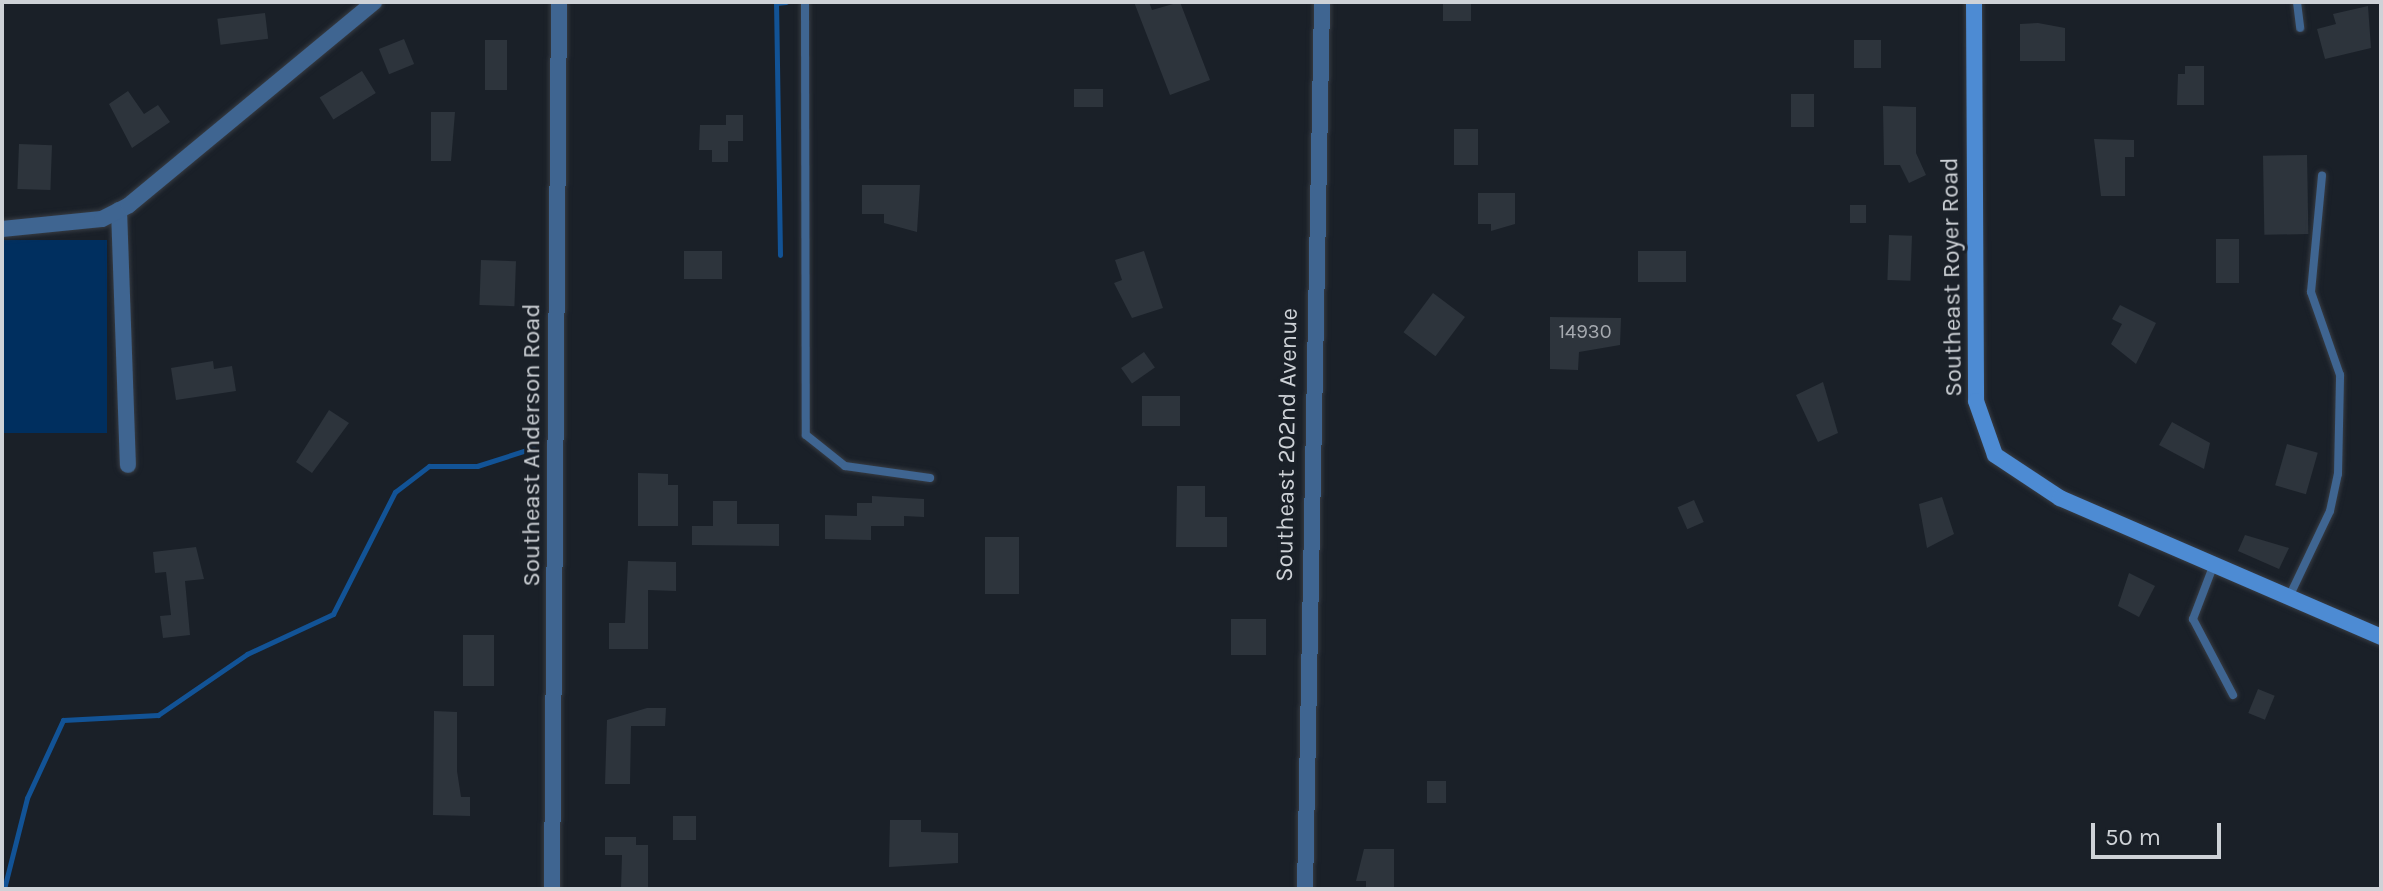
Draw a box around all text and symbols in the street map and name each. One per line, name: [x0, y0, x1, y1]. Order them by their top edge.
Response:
street label: Southeast Royer Road: [1936, 157, 1968, 397]
street label: Southeast Anderson Road: [518, 303, 546, 587]
street label: Southeast 202nd Avenue: [1270, 308, 1304, 582]
house number: 14930: [1558, 319, 1612, 343]
scale bar: [2095, 807, 2225, 857]
text: 50 m: [2105, 823, 2161, 851]

